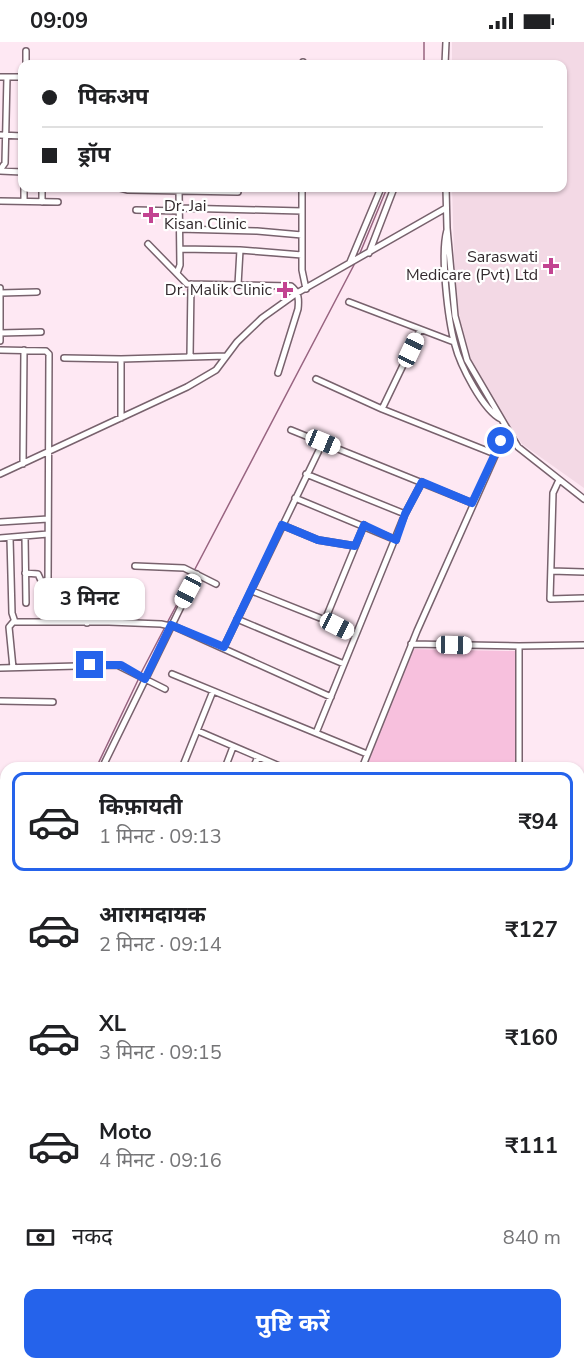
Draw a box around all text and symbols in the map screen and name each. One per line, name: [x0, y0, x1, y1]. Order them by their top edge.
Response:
text: 09:09: [30, 6, 88, 36]
text: पिकअप: [78, 82, 149, 112]
text: ड्रॉप: [78, 140, 111, 170]
place label: Dr. Jai Kisan Clinic: [164, 195, 247, 235]
marker: Dr. Jai Kisan Clinic: [142, 206, 160, 224]
place label: Saraswati Medicare (Pvt) Ltd: [406, 246, 538, 286]
marker: Saraswati Medicare (Pvt) Ltd: [542, 257, 560, 275]
place label: Dr. Malik Clinic: [165, 279, 273, 301]
marker: Dr. Malik Clinic: [276, 281, 294, 299]
car: [395, 330, 427, 370]
car: [303, 427, 343, 457]
route start: [487, 427, 514, 454]
car: [172, 571, 204, 611]
callout: 3 मिनट: [34, 578, 146, 620]
text: 3 मिनट: [60, 585, 119, 612]
car: [317, 610, 357, 642]
car: [436, 636, 472, 654]
route end: [76, 651, 103, 678]
text: किफ़ायती: [99, 792, 183, 822]
icon: car: [27, 795, 81, 849]
text: ₹94: [518, 807, 558, 837]
text: 1 मिनट · 09:13: [99, 823, 222, 850]
text: आरामदायक: [99, 900, 206, 930]
icon: car: [27, 903, 81, 957]
text: ₹127: [505, 915, 558, 945]
text: 2 मिनट · 09:14: [99, 931, 222, 958]
text: XL: [99, 1009, 126, 1039]
icon: car: [27, 1011, 81, 1065]
text: ₹160: [505, 1023, 558, 1053]
text: 3 मिनट · 09:15: [99, 1039, 222, 1066]
text: Moto: [99, 1117, 152, 1147]
icon: car: [27, 1119, 81, 1173]
text: ₹111: [505, 1131, 558, 1161]
text: 4 मिनट · 09:16: [99, 1147, 222, 1174]
icon: cash: [24, 1221, 57, 1254]
text: नकद: [72, 1222, 113, 1252]
text: 840 m: [503, 1224, 561, 1251]
button: पुष्टि करें: [24, 1289, 561, 1358]

